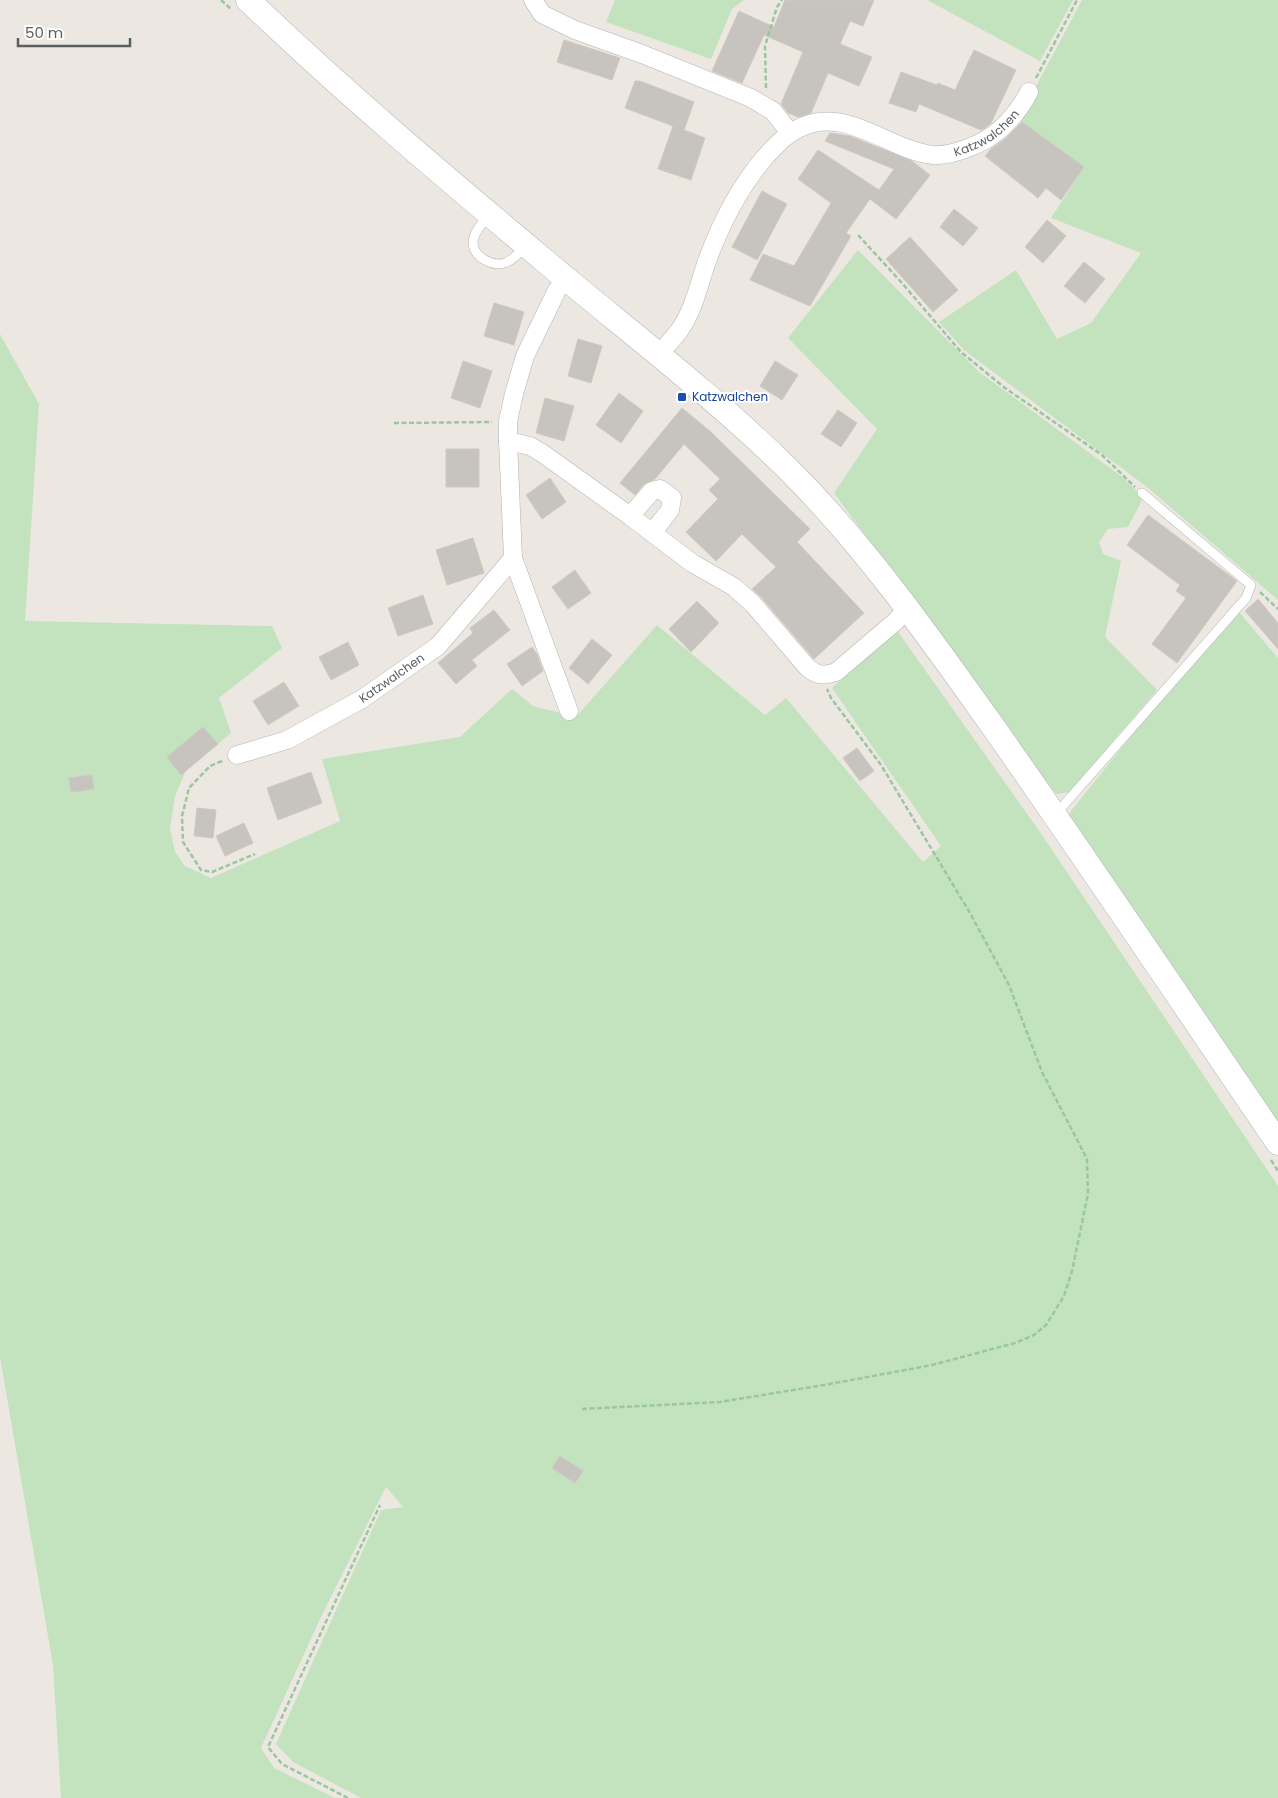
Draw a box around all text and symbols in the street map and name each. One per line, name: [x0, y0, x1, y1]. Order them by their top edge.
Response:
scale bar: [18, 15, 130, 47]
text: 50 m: [25, 22, 63, 43]
street label: Katzwalchen: [952, 106, 1023, 160]
place label: Katzwalchen: [692, 388, 768, 405]
marker: Katzwalchen: [676, 391, 688, 403]
street label: Katzwalchen: [355, 649, 428, 707]

